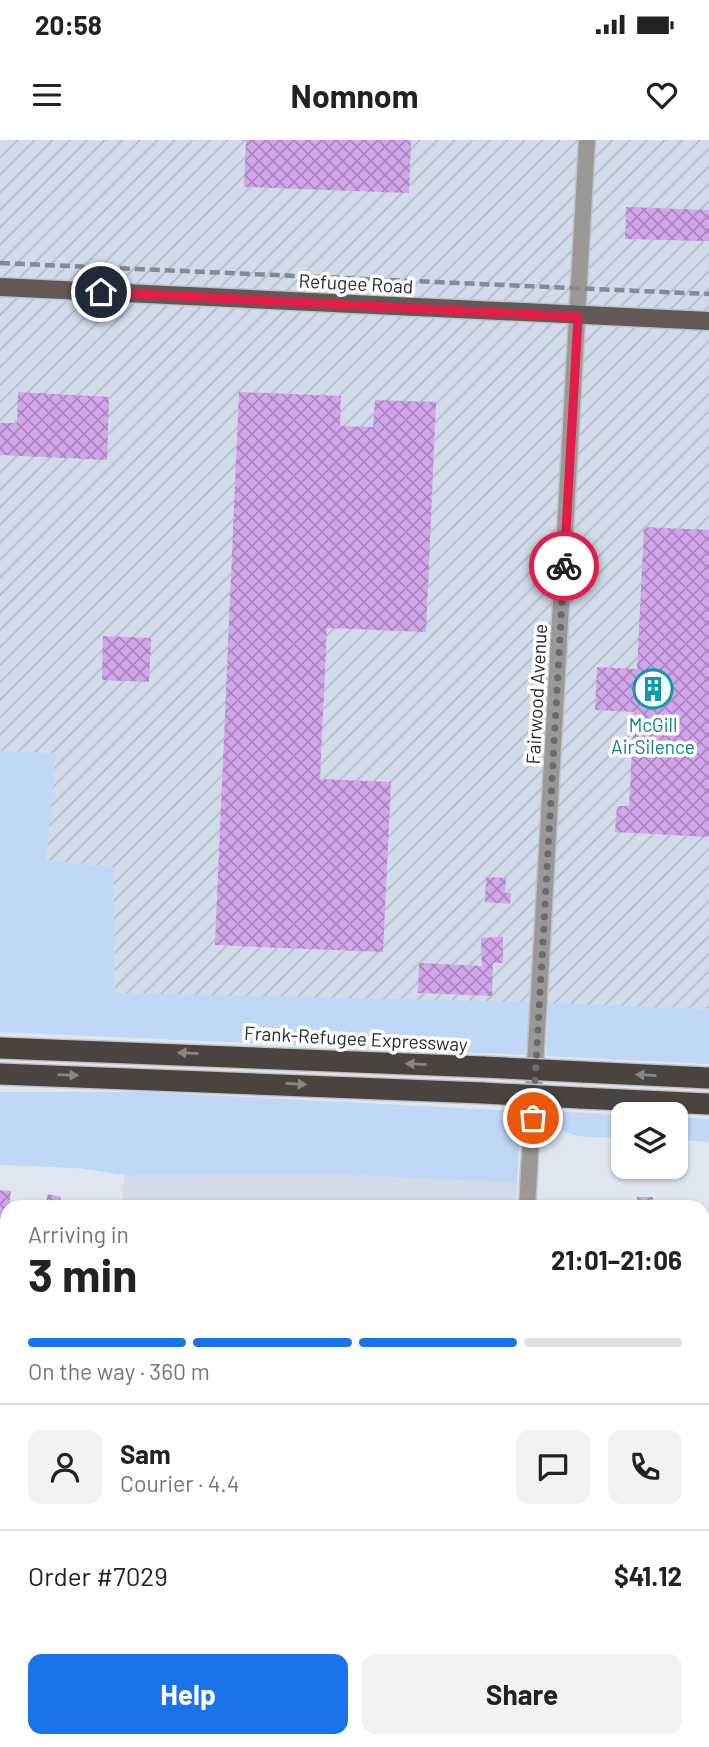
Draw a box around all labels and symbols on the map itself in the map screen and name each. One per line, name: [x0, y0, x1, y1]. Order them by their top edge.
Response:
pin: [71, 262, 131, 322]
street label: Refugee Road: [298, 269, 414, 297]
courier: [529, 531, 599, 601]
street label: Fairwood Avenue: [521, 623, 551, 765]
building icon: McGill AirSilence: [632, 668, 674, 710]
place label: McGill AirSilence: [611, 713, 695, 758]
street label: Frank-Refugee Expressway: [244, 1021, 469, 1055]
one-way arrow: [177, 1048, 199, 1059]
one-way arrow: [404, 1058, 426, 1069]
one-way arrow: [57, 1070, 79, 1081]
one-way arrow: [635, 1070, 657, 1081]
one-way arrow: [285, 1079, 307, 1090]
pin: [503, 1088, 563, 1148]

